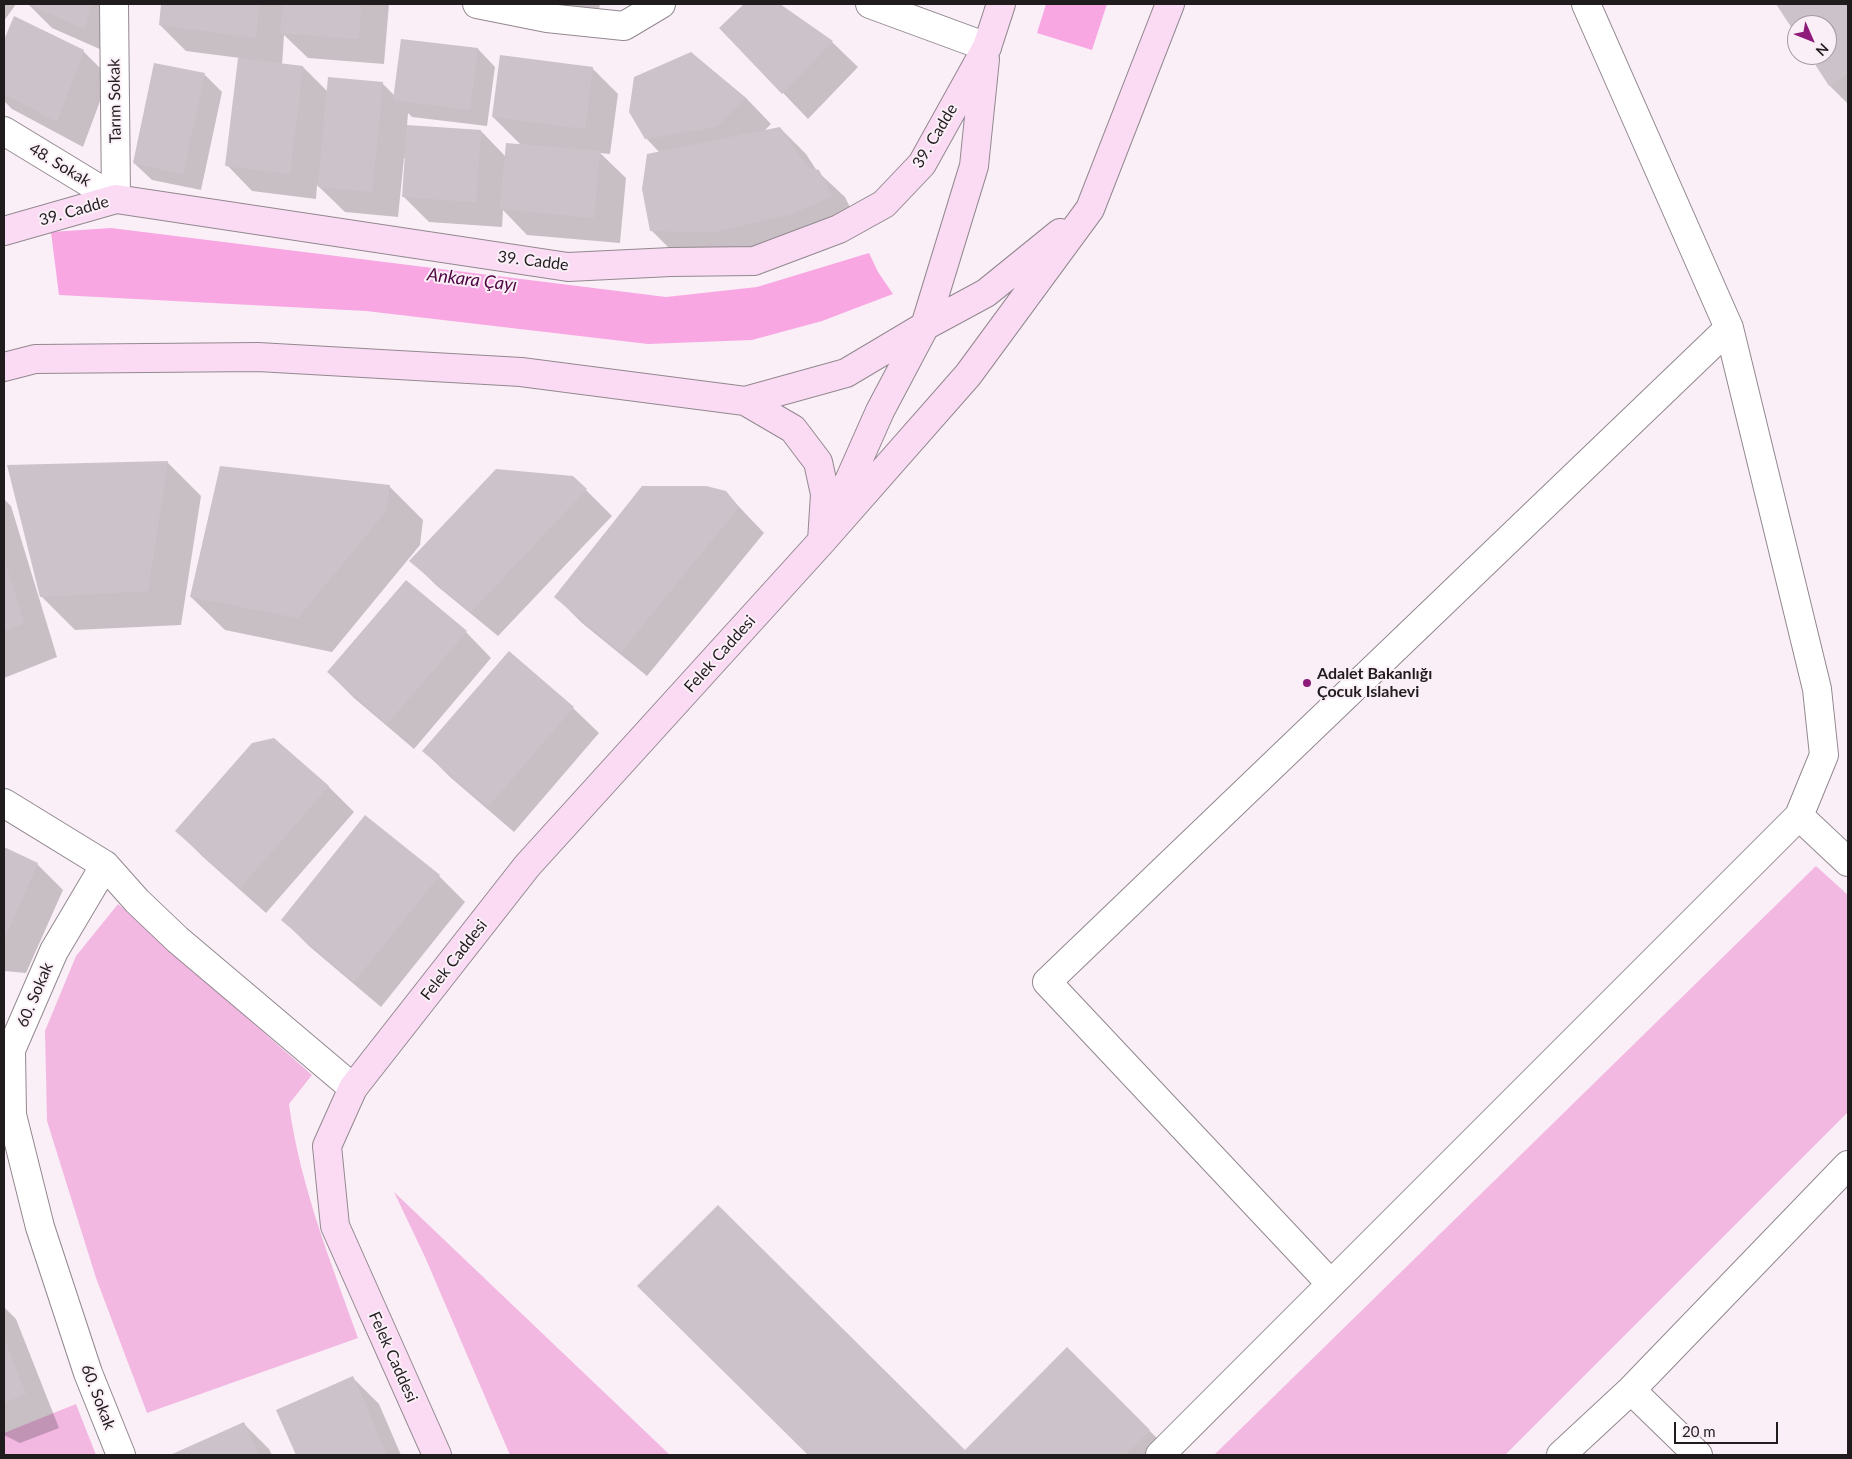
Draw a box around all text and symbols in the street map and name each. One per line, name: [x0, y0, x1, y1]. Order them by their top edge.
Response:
north arrow: [1787, 15, 1837, 65]
text: N: [1813, 40, 1832, 60]
street label: Tarım Sokak: [105, 59, 125, 143]
street label: 39. Cadde: [908, 100, 962, 172]
street label: 48. Sokak: [26, 139, 94, 191]
street label: 39. Cadde: [37, 192, 111, 230]
street label: 39. Cadde: [496, 247, 570, 275]
water label: Ankara Çayı: [426, 264, 518, 296]
street label: Felek Caddesi: [680, 612, 760, 696]
place label: Adalet Bakanlığı Çocuk Islahevi: [1317, 664, 1432, 702]
marker: Adalet Bakanlığı Çocuk Islahevi: [1301, 677, 1313, 689]
street label: Felek Caddesi: [417, 916, 491, 1004]
street label: 60. Sokak: [13, 960, 57, 1030]
street label: Felek Caddesi: [364, 1309, 422, 1405]
street label: 60. Sokak: [77, 1362, 119, 1432]
scale bar: [1677, 1412, 1781, 1444]
text: 20 m: [1682, 1422, 1716, 1440]

